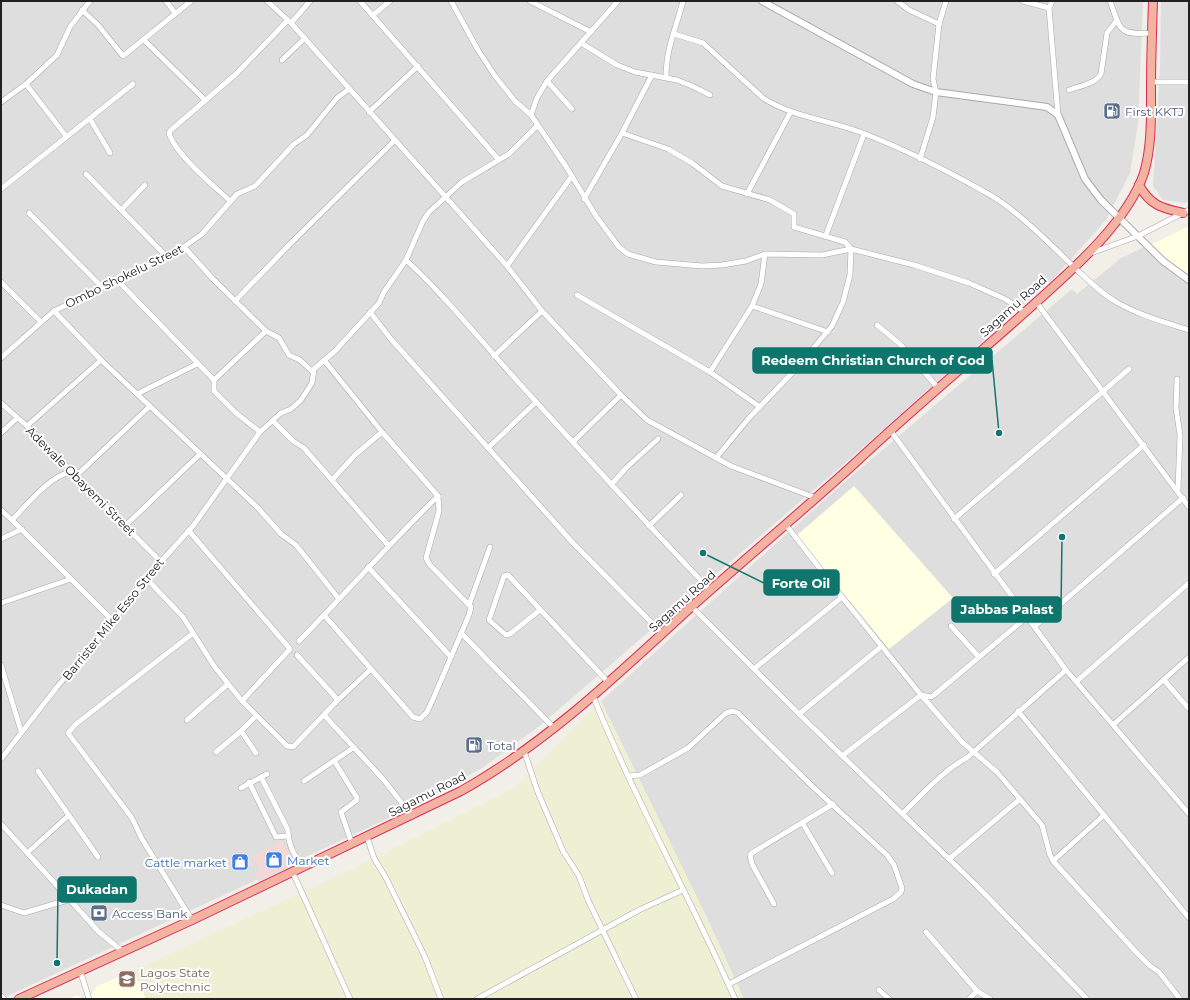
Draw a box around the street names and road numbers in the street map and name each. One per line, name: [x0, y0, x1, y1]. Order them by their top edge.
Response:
street label: Ombo Shokelu Street: [63, 241, 186, 311]
street label: Sagamu Road: [976, 272, 1050, 340]
street label: Adewale Obayemi Street: [23, 423, 139, 539]
street label: Barrister Mike Esso Street: [59, 555, 167, 683]
street label: Sagamu Road: [645, 567, 719, 635]
street label: Sagamu Road: [386, 768, 468, 820]

